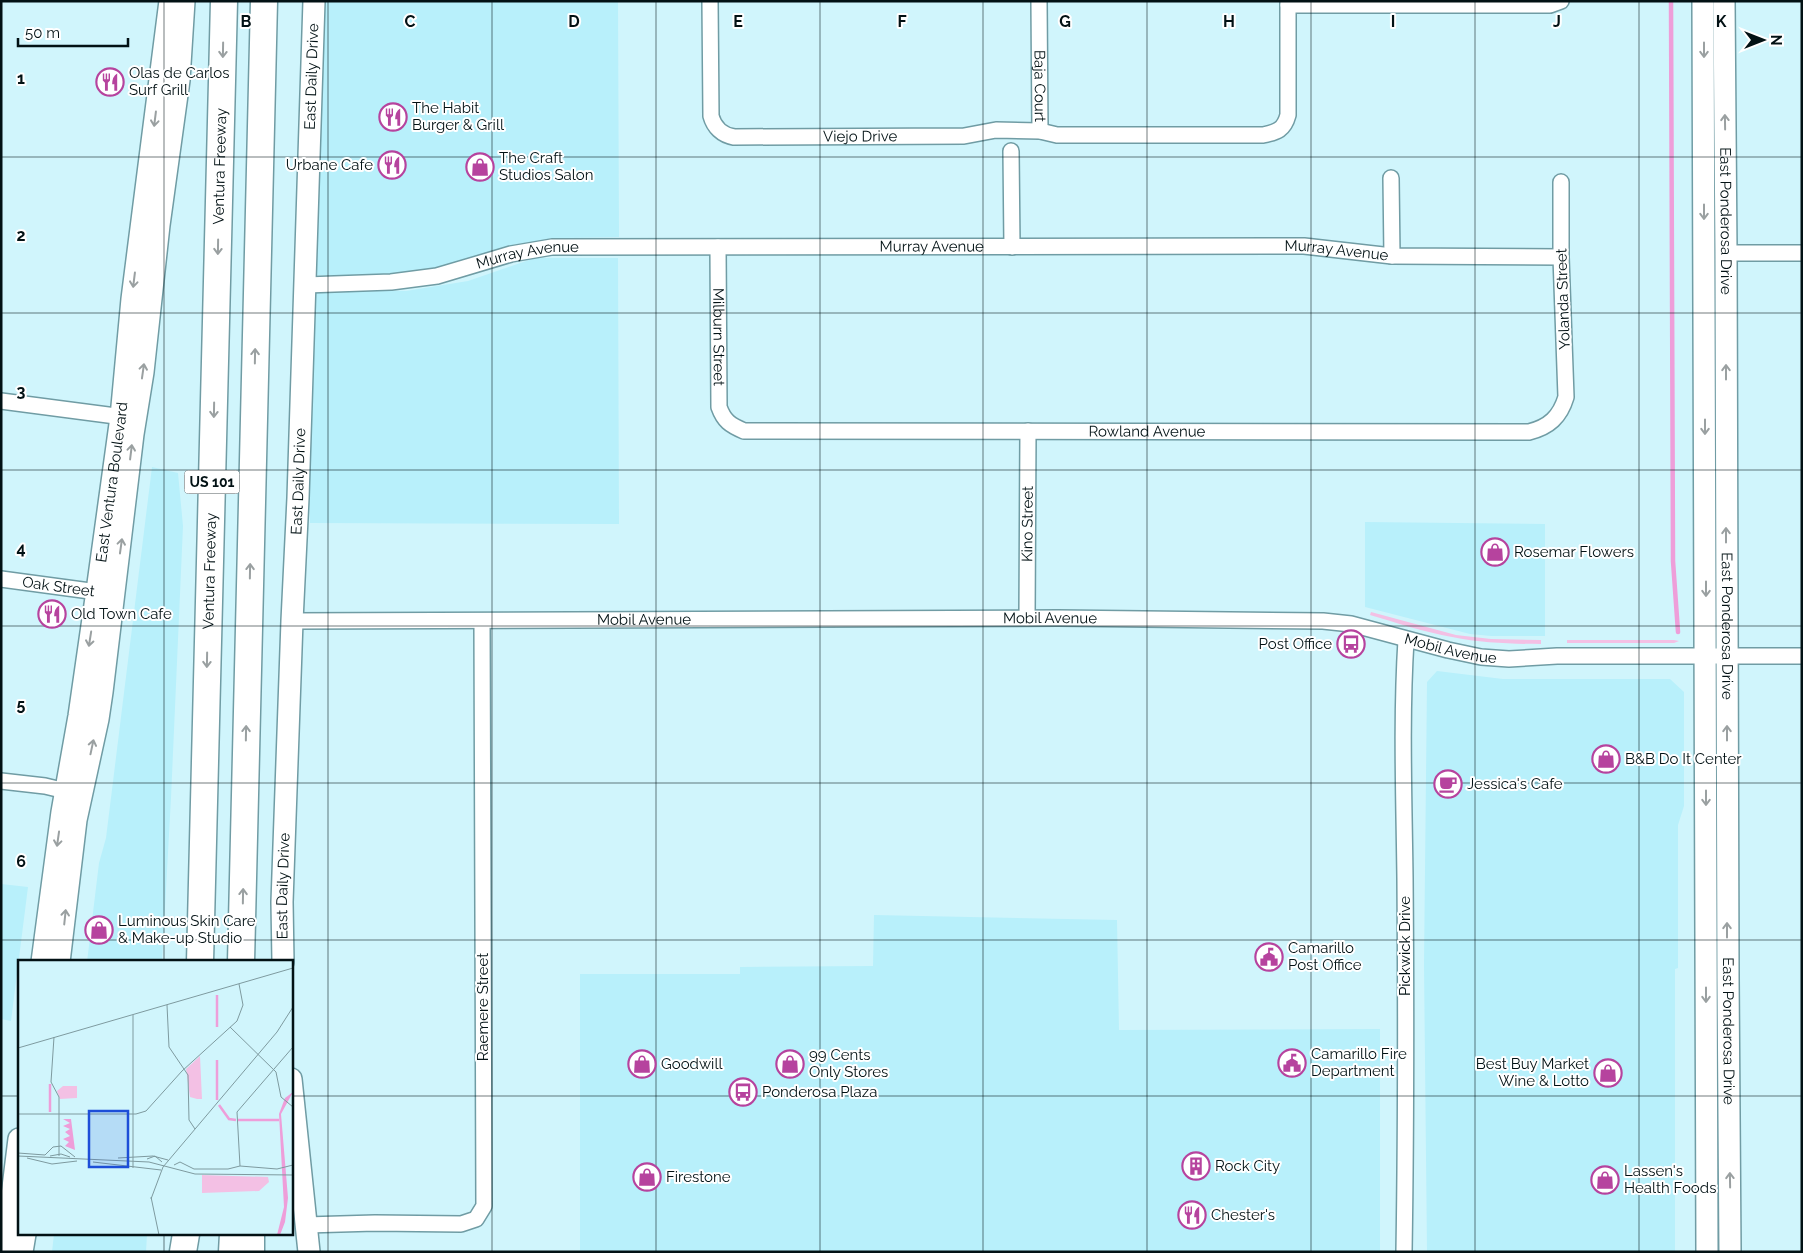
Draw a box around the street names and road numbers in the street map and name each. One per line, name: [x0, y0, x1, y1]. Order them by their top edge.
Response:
street label: East Daily Drive: [301, 23, 322, 130]
street label: Baja Court: [1030, 50, 1049, 122]
street label: Ventura Freeway: [209, 108, 230, 225]
street label: Viejo Drive: [823, 127, 897, 146]
street label: East Ponderosa Drive: [1716, 147, 1735, 295]
street label: Murray Avenue: [880, 237, 984, 256]
street label: Murray Avenue: [1285, 237, 1390, 265]
street label: Murray Avenue: [474, 238, 579, 273]
street label: Yolanda Street: [1552, 248, 1574, 350]
street label: Milburn Street: [709, 288, 728, 386]
street label: East Ventura Boulevard: [92, 401, 131, 563]
street label: Rowland Avenue: [1089, 422, 1206, 441]
street label: East Daily Drive: [287, 428, 309, 535]
road number: US 101: [184, 471, 240, 494]
street label: Kino Street: [1018, 486, 1037, 562]
street label: Ventura Freeway: [199, 513, 220, 630]
street label: East Ponderosa Drive: [1718, 552, 1736, 700]
street label: Oak Street: [21, 573, 96, 601]
street label: Mobil Avenue: [1003, 609, 1097, 627]
street label: Mobil Avenue: [597, 610, 691, 629]
street label: Mobil Avenue: [1402, 630, 1498, 667]
street label: East Daily Drive: [273, 832, 293, 940]
street label: Pickwick Drive: [1396, 896, 1414, 996]
street label: Raemere Street: [474, 953, 492, 1061]
street label: East Ponderosa Drive: [1719, 957, 1738, 1105]

